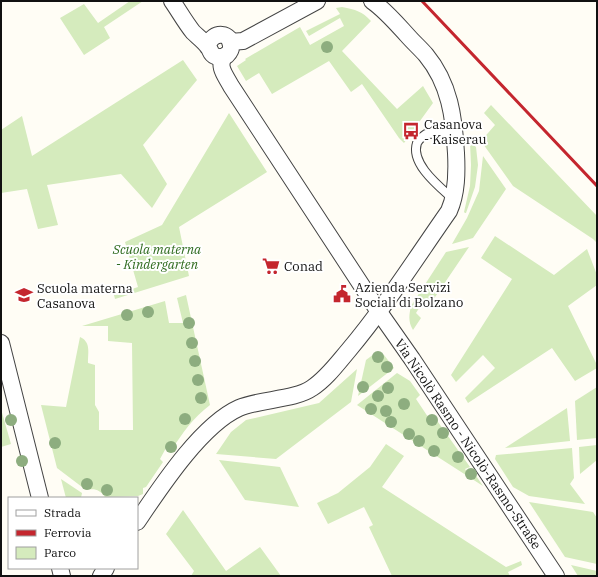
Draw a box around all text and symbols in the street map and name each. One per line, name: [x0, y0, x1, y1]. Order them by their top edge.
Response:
place label: Casanova - Kaiserau: [424, 116, 486, 148]
bus stop icon: Casanova - Kaiserau: [401, 121, 421, 141]
park label: Scuola materna - Kindergarten: [112, 241, 201, 273]
supermarket icon: Conad: [261, 256, 281, 276]
place label: Conad: [284, 258, 323, 275]
place label: Azienda Servizi Sociali di Bolzano: [355, 279, 463, 311]
place label: Scuola materna Casanova: [37, 280, 133, 312]
public building icon: Azienda Servizi Sociali di Bolzano: [332, 284, 352, 304]
school or university icon: Scuola materna Casanova: [14, 285, 34, 305]
street label: Via Nicolò Rasmo - Nicolò-Rasmo-Straße: [391, 336, 545, 552]
legend: [8, 497, 138, 569]
text: Strada: [44, 505, 81, 520]
text: Ferrovia: [44, 525, 92, 540]
text: Parco: [44, 545, 76, 560]

